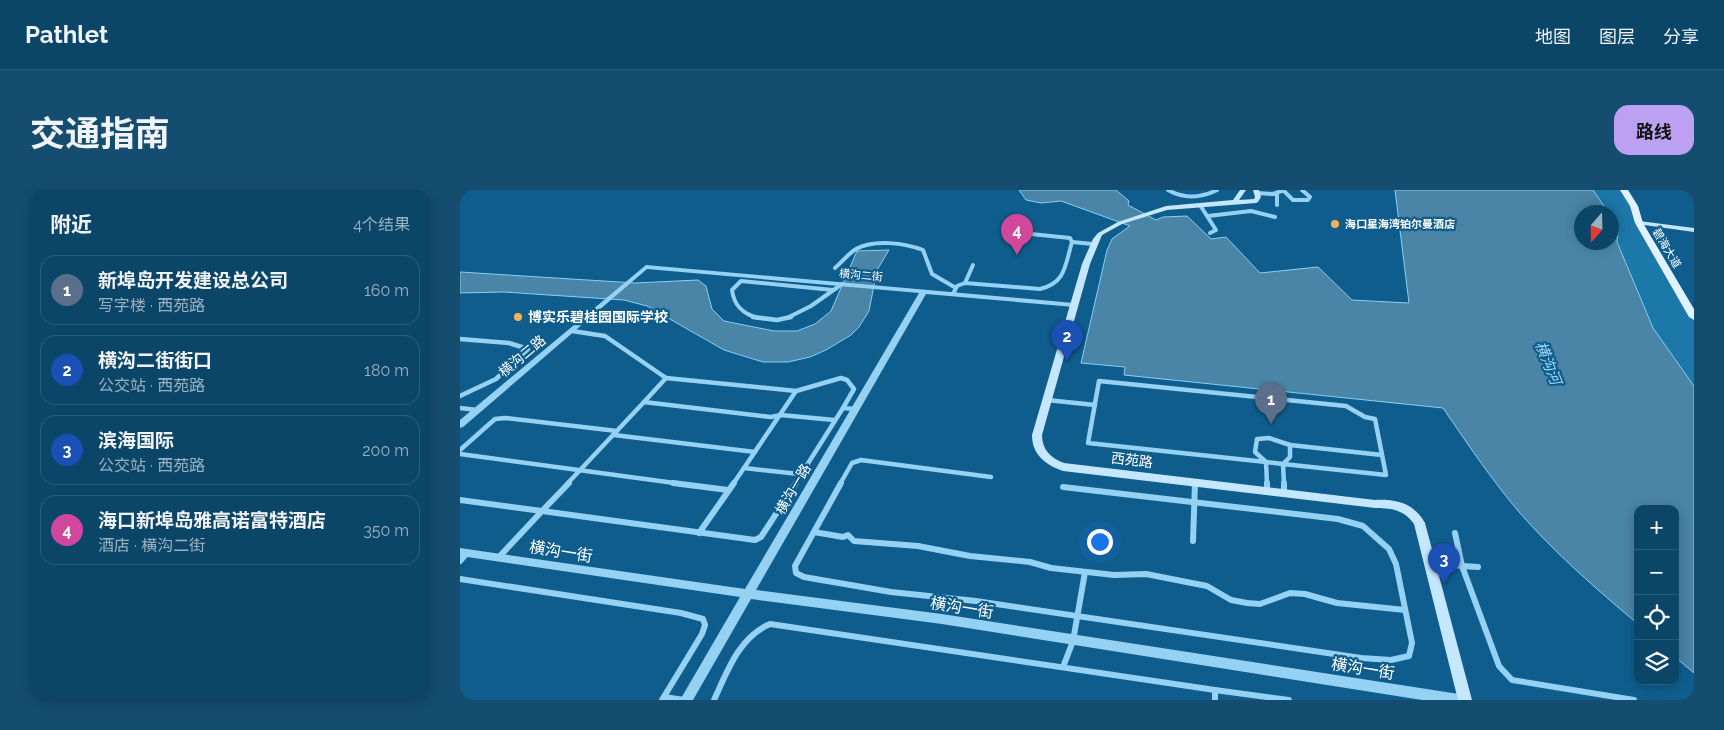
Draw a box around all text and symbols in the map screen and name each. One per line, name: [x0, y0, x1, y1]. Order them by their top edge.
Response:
text: Pathlet: [25, 20, 108, 49]
text: 地图: [1535, 26, 1571, 47]
text: 图层: [1599, 26, 1635, 47]
text: 分享: [1663, 26, 1699, 47]
button: 路线: [1614, 105, 1694, 155]
text: 交通指南: [30, 113, 170, 154]
north arrow: [1574, 205, 1619, 250]
text: 附近: [50, 212, 92, 237]
pin: 4: [1001, 214, 1033, 255]
text: 4个结果: [353, 215, 410, 234]
marker: 海口星海湾铂尔曼酒店: [1329, 218, 1341, 230]
place label: 海口星海湾铂尔曼酒店: [1345, 218, 1455, 231]
street label: 碧海大道: [1650, 226, 1683, 270]
street label: 横沟二街: [838, 267, 883, 284]
text: 新埠岛开发建设总公司: [98, 269, 288, 291]
text: 1: [63, 281, 71, 300]
text: 160 m: [364, 281, 409, 300]
text: 写字楼 · 西苑路: [98, 296, 205, 315]
place label: 博实乐碧桂园国际学校: [528, 309, 668, 325]
marker: 博实乐碧桂园国际学校: [512, 311, 524, 323]
pin: 2: [1051, 320, 1083, 361]
street label: 横沟二路: [495, 332, 549, 380]
water label: 横沟河: [1531, 339, 1566, 390]
text: 横沟二街街口: [98, 349, 212, 371]
text: 2: [62, 361, 72, 380]
text: 180 m: [364, 361, 409, 380]
text: 公交站 · 西苑路: [98, 376, 205, 395]
pin: 1: [1255, 383, 1287, 424]
text: 滨海国际: [98, 429, 174, 451]
text: 3: [63, 441, 71, 460]
text: 200 m: [362, 441, 409, 460]
street label: 西苑路: [1110, 450, 1154, 470]
text: 公交站 · 西苑路: [98, 456, 205, 475]
street label: 横沟一路: [772, 461, 814, 517]
map controls: [1634, 505, 1679, 685]
button: +: [1634, 505, 1679, 550]
text: 海口新埠岛雅高诺富特酒店: [98, 509, 326, 531]
text: 4: [62, 521, 72, 540]
text: 350 m: [363, 521, 409, 540]
your location: [1087, 529, 1113, 555]
text: 酒店 · 横沟二街: [98, 536, 205, 555]
street label: 横沟一街: [528, 537, 594, 566]
pin: 3: [1428, 543, 1460, 584]
button: −: [1634, 550, 1679, 595]
street label: 横沟一街: [929, 593, 995, 622]
button: locate: [1634, 595, 1679, 640]
button: layers: [1634, 640, 1679, 685]
street label: 横沟一街: [1330, 654, 1396, 683]

